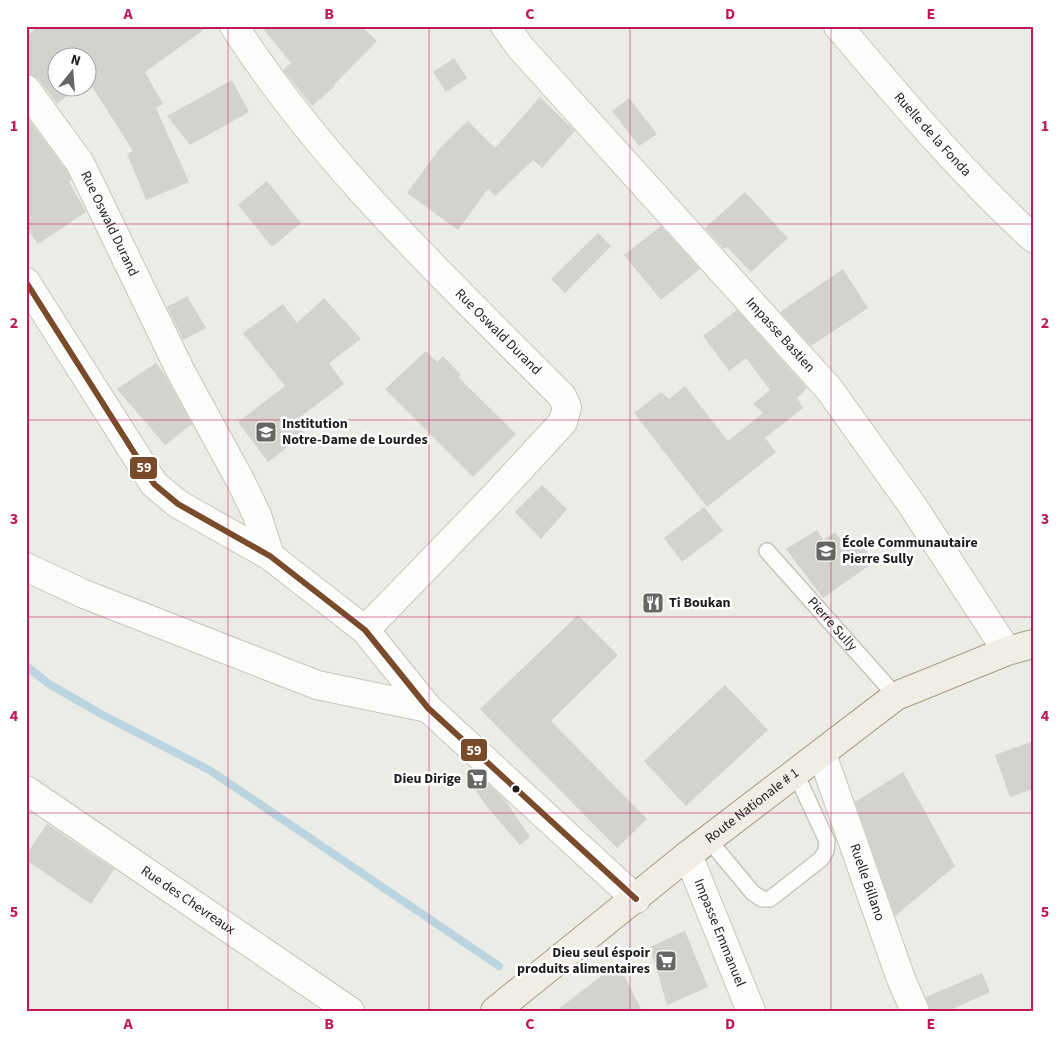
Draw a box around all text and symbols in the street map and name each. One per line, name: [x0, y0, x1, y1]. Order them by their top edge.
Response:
text: A: [122, 3, 133, 25]
text: B: [324, 3, 334, 25]
text: C: [525, 3, 535, 25]
text: D: [725, 3, 735, 25]
text: E: [927, 3, 935, 25]
north arrow: [48, 48, 98, 98]
text: N: [68, 50, 83, 71]
street label: Ruelle de la Fonda: [889, 88, 976, 181]
text: 1: [10, 115, 18, 137]
text: 1: [1041, 115, 1049, 137]
street label: Rue Oswald Durand: [75, 168, 143, 280]
street label: Rue Oswald Durand: [450, 284, 546, 380]
street label: Impasse Bastien: [741, 293, 820, 377]
text: 2: [10, 312, 18, 334]
text: 2: [1041, 312, 1049, 334]
place label: Institution Notre-Dame de Lourdes: [282, 414, 428, 450]
school or university icon: Institution Notre-Dame de Lourdes: [254, 420, 278, 444]
line badge: 59: [129, 456, 158, 480]
text: 59: [137, 458, 151, 478]
text: 3: [10, 508, 18, 530]
text: 3: [1041, 508, 1049, 530]
place label: École Communautaire Pierre Sully: [842, 533, 978, 569]
school or university icon: École Communautaire Pierre Sully: [814, 539, 838, 563]
restaurant icon: Ti Boukan: [641, 591, 665, 615]
place label: Ti Boukan: [669, 593, 731, 613]
street label: Pierre Sully: [803, 593, 862, 656]
text: 4: [10, 705, 19, 727]
text: 4: [1041, 705, 1050, 727]
line badge: 59: [460, 738, 488, 762]
text: 59: [467, 741, 481, 761]
street label: Route Nationale # 1: [701, 763, 804, 848]
supermarket icon: Dieu Dirige: [465, 767, 489, 791]
place label: Dieu Dirige: [394, 769, 461, 789]
unlabelled marker: [511, 784, 521, 794]
street label: Ruelle Billano: [844, 841, 890, 924]
street label: Rue des Chevreaux: [137, 861, 240, 940]
street label: Impasse Emmanuel: [689, 876, 750, 990]
text: 5: [10, 901, 18, 923]
text: 5: [1041, 901, 1049, 923]
place label: Dieu seul éspoir produits alimentaires: [517, 943, 650, 979]
supermarket icon: Dieu seul éspoir produits alimentaires: [654, 949, 678, 973]
text: A: [122, 1013, 133, 1035]
text: B: [324, 1013, 334, 1035]
text: C: [525, 1013, 535, 1035]
text: D: [725, 1013, 735, 1035]
text: E: [927, 1013, 935, 1035]

